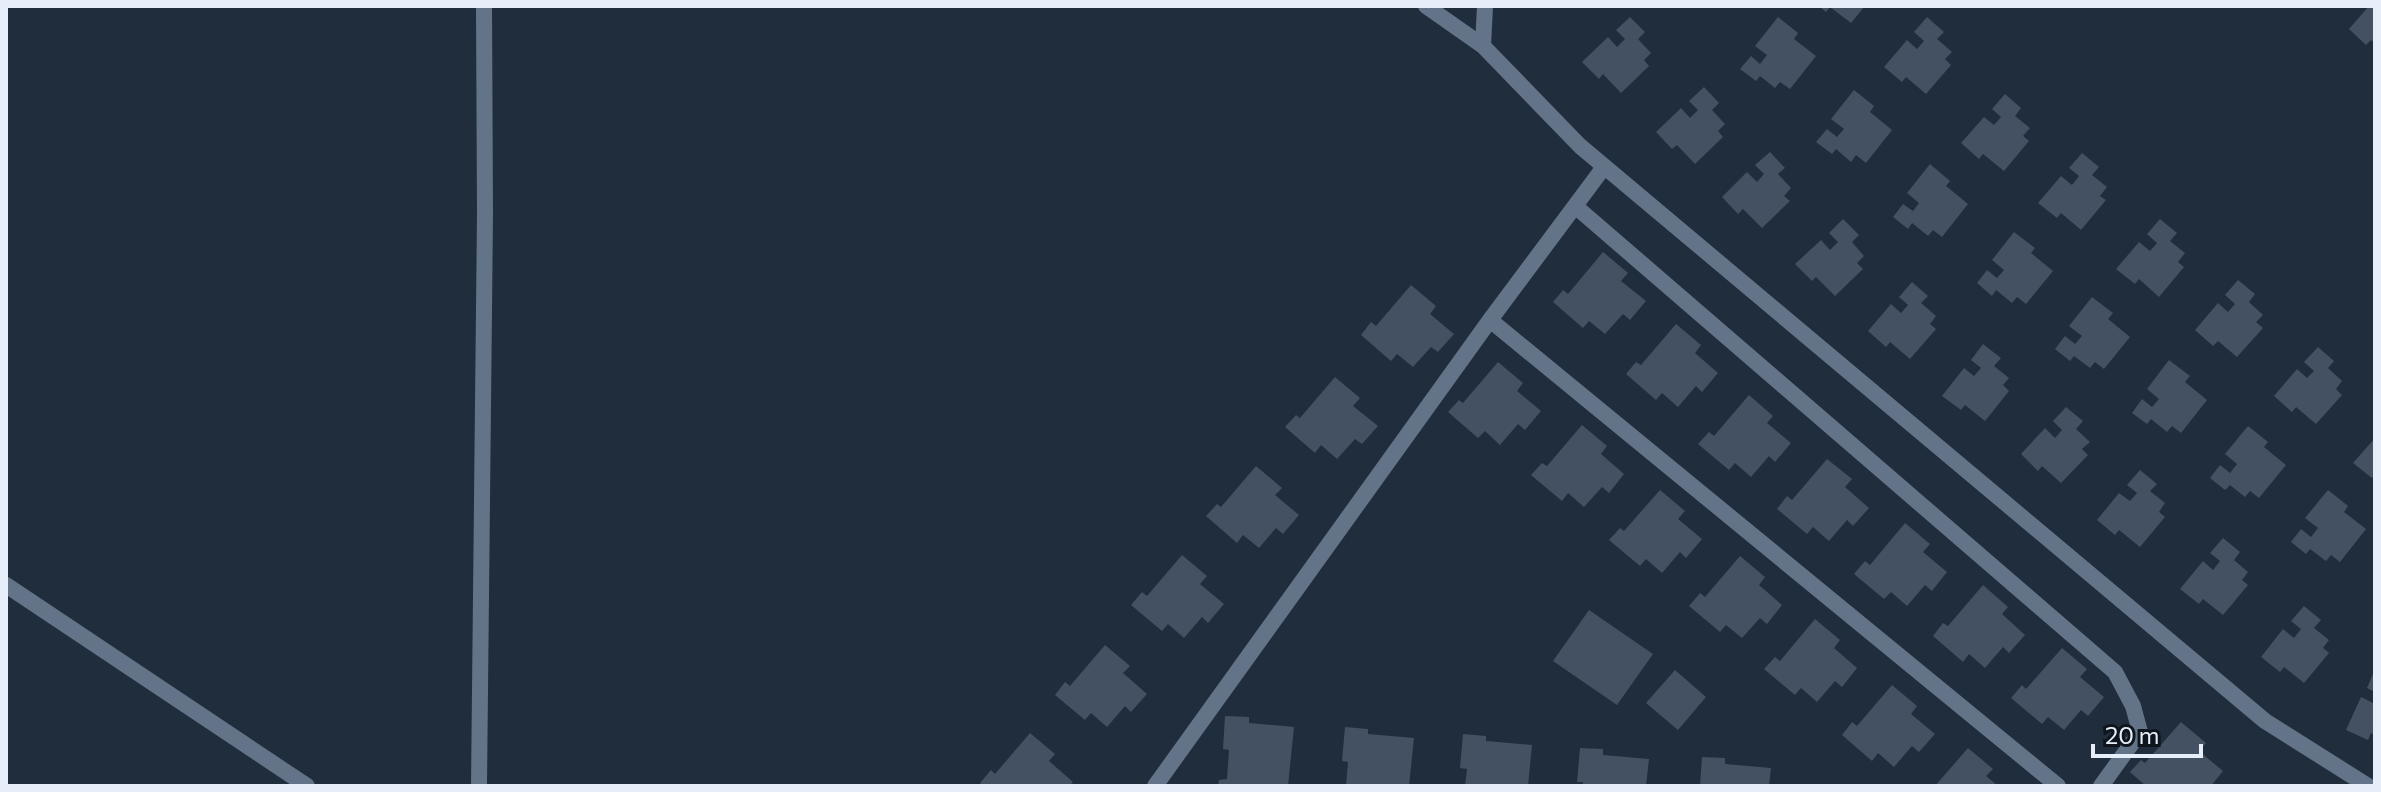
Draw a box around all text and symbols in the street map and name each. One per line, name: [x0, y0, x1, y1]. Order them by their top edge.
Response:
scale bar: [2093, 708, 2201, 758]
text: 20 m: [2105, 720, 2159, 749]

